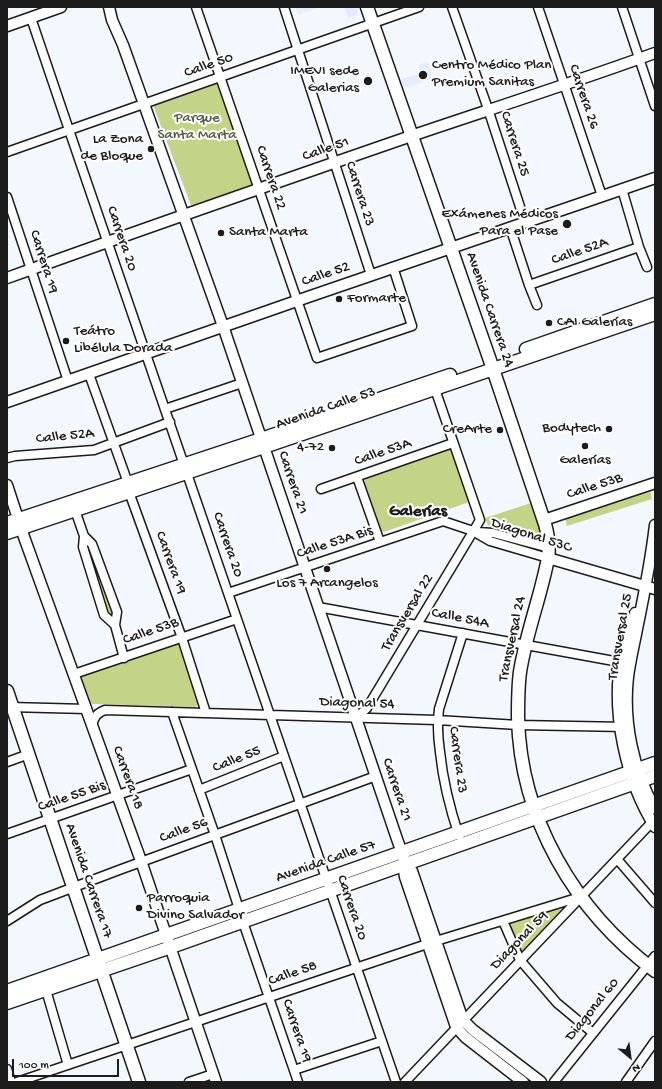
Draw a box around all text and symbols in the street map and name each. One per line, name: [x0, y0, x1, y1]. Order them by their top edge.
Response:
street label: Calle 50: [182, 49, 236, 83]
place label: Centro Médico Plan Premium Sanitas: [432, 57, 551, 92]
street label: Carrera 26: [564, 62, 602, 132]
place label: IMEVI sede Galerias: [290, 63, 359, 98]
marker: Centro Médico Plan Premium Sanitas: [417, 69, 429, 81]
marker: IMEVI sede Galerias: [362, 75, 374, 87]
street label: Carrera 25: [495, 109, 533, 179]
park label: Parque Santa Marta: [158, 110, 236, 145]
place label: La Zona de Bloque: [80, 131, 143, 166]
street label: Calle 51: [300, 134, 352, 166]
marker: La Zona de Bloque: [146, 144, 156, 154]
street label: Carrera 22: [251, 144, 289, 212]
street label: Carrera 23: [340, 159, 378, 229]
street label: Carrera 20: [101, 204, 141, 274]
place label: Exámenes Médicos Para el Pase: [442, 206, 558, 241]
marker: Exámenes Médicos Para el Pase: [561, 218, 573, 230]
place label: Santa Marta: [229, 224, 308, 242]
street label: Carrera 19: [24, 228, 62, 296]
marker: Santa Marta: [216, 228, 226, 238]
street label: Calle 52A: [549, 234, 611, 270]
street label: Avenida Carrera 24: [461, 250, 517, 370]
street label: Calle 52: [300, 258, 352, 292]
place label: Formarte: [347, 290, 406, 308]
marker: Formarte: [334, 294, 344, 304]
place label: CAI Galerías: [557, 314, 632, 332]
marker: CAI Galerías: [544, 318, 554, 328]
place label: Teátro Libélula Dorada: [74, 323, 172, 358]
marker: Teátro Libélula Dorada: [61, 336, 71, 346]
street label: Avenida Calle 53: [274, 384, 378, 434]
place label: Bodytech: [542, 420, 601, 438]
place label: CreArte: [443, 421, 492, 439]
marker: Bodytech: [604, 424, 614, 434]
street label: Calle 52A: [35, 425, 95, 449]
marker: CreArte: [495, 425, 505, 435]
street label: Calle 53A: [352, 435, 414, 471]
place label: 4-72: [297, 439, 324, 457]
marker: Galerías: [580, 441, 590, 451]
marker: 4-72: [327, 443, 337, 453]
street label: Carrera 21: [273, 449, 311, 517]
place label: Galerías: [559, 452, 611, 470]
street label: Calle 53B: [565, 470, 625, 504]
district label: Galerías: [389, 502, 447, 522]
street label: Carrera 20: [207, 510, 247, 580]
street label: Diagonal 53C: [488, 514, 574, 558]
street label: Calle 53A Bis: [295, 522, 375, 564]
street label: Carrera 19: [150, 529, 190, 597]
marker: Los 7 Arcangelos: [322, 564, 332, 574]
street label: Transversal 22: [378, 571, 438, 655]
place label: Los 7 Arcangelos: [276, 575, 378, 593]
street label: Transversal 25: [605, 592, 637, 682]
street label: Transversal 24: [495, 595, 531, 683]
street label: Calle 54A: [430, 605, 490, 633]
street label: Calle 53B: [121, 614, 181, 650]
street label: Diagonal 54: [319, 694, 395, 714]
street label: Carrera 23: [443, 725, 471, 795]
street label: Calle 55: [210, 742, 264, 778]
street label: Carrera 18: [107, 744, 147, 812]
street label: Carrera 21: [377, 756, 415, 824]
street label: Calle 55 Bis: [36, 777, 108, 817]
street label: Calle 56: [158, 814, 210, 848]
street label: Avenida Carrera 17: [60, 821, 116, 941]
street label: Avenida Calle 57: [274, 837, 378, 887]
street label: Carrera 20: [331, 873, 371, 943]
place label: Parroquia Divino Salvador: [147, 890, 244, 925]
marker: Parroquia Divino Salvador: [134, 903, 144, 913]
street label: Diagonal 59: [487, 908, 553, 974]
street label: Calle 58: [266, 957, 320, 991]
street label: Diagonal 60: [562, 975, 624, 1045]
street label: Carrera 19: [277, 997, 315, 1065]
north arrow: [610, 1037, 650, 1077]
scale bar: [14, 1051, 121, 1077]
text: 100 m: [19, 1059, 49, 1073]
text: N: [630, 1061, 642, 1074]

